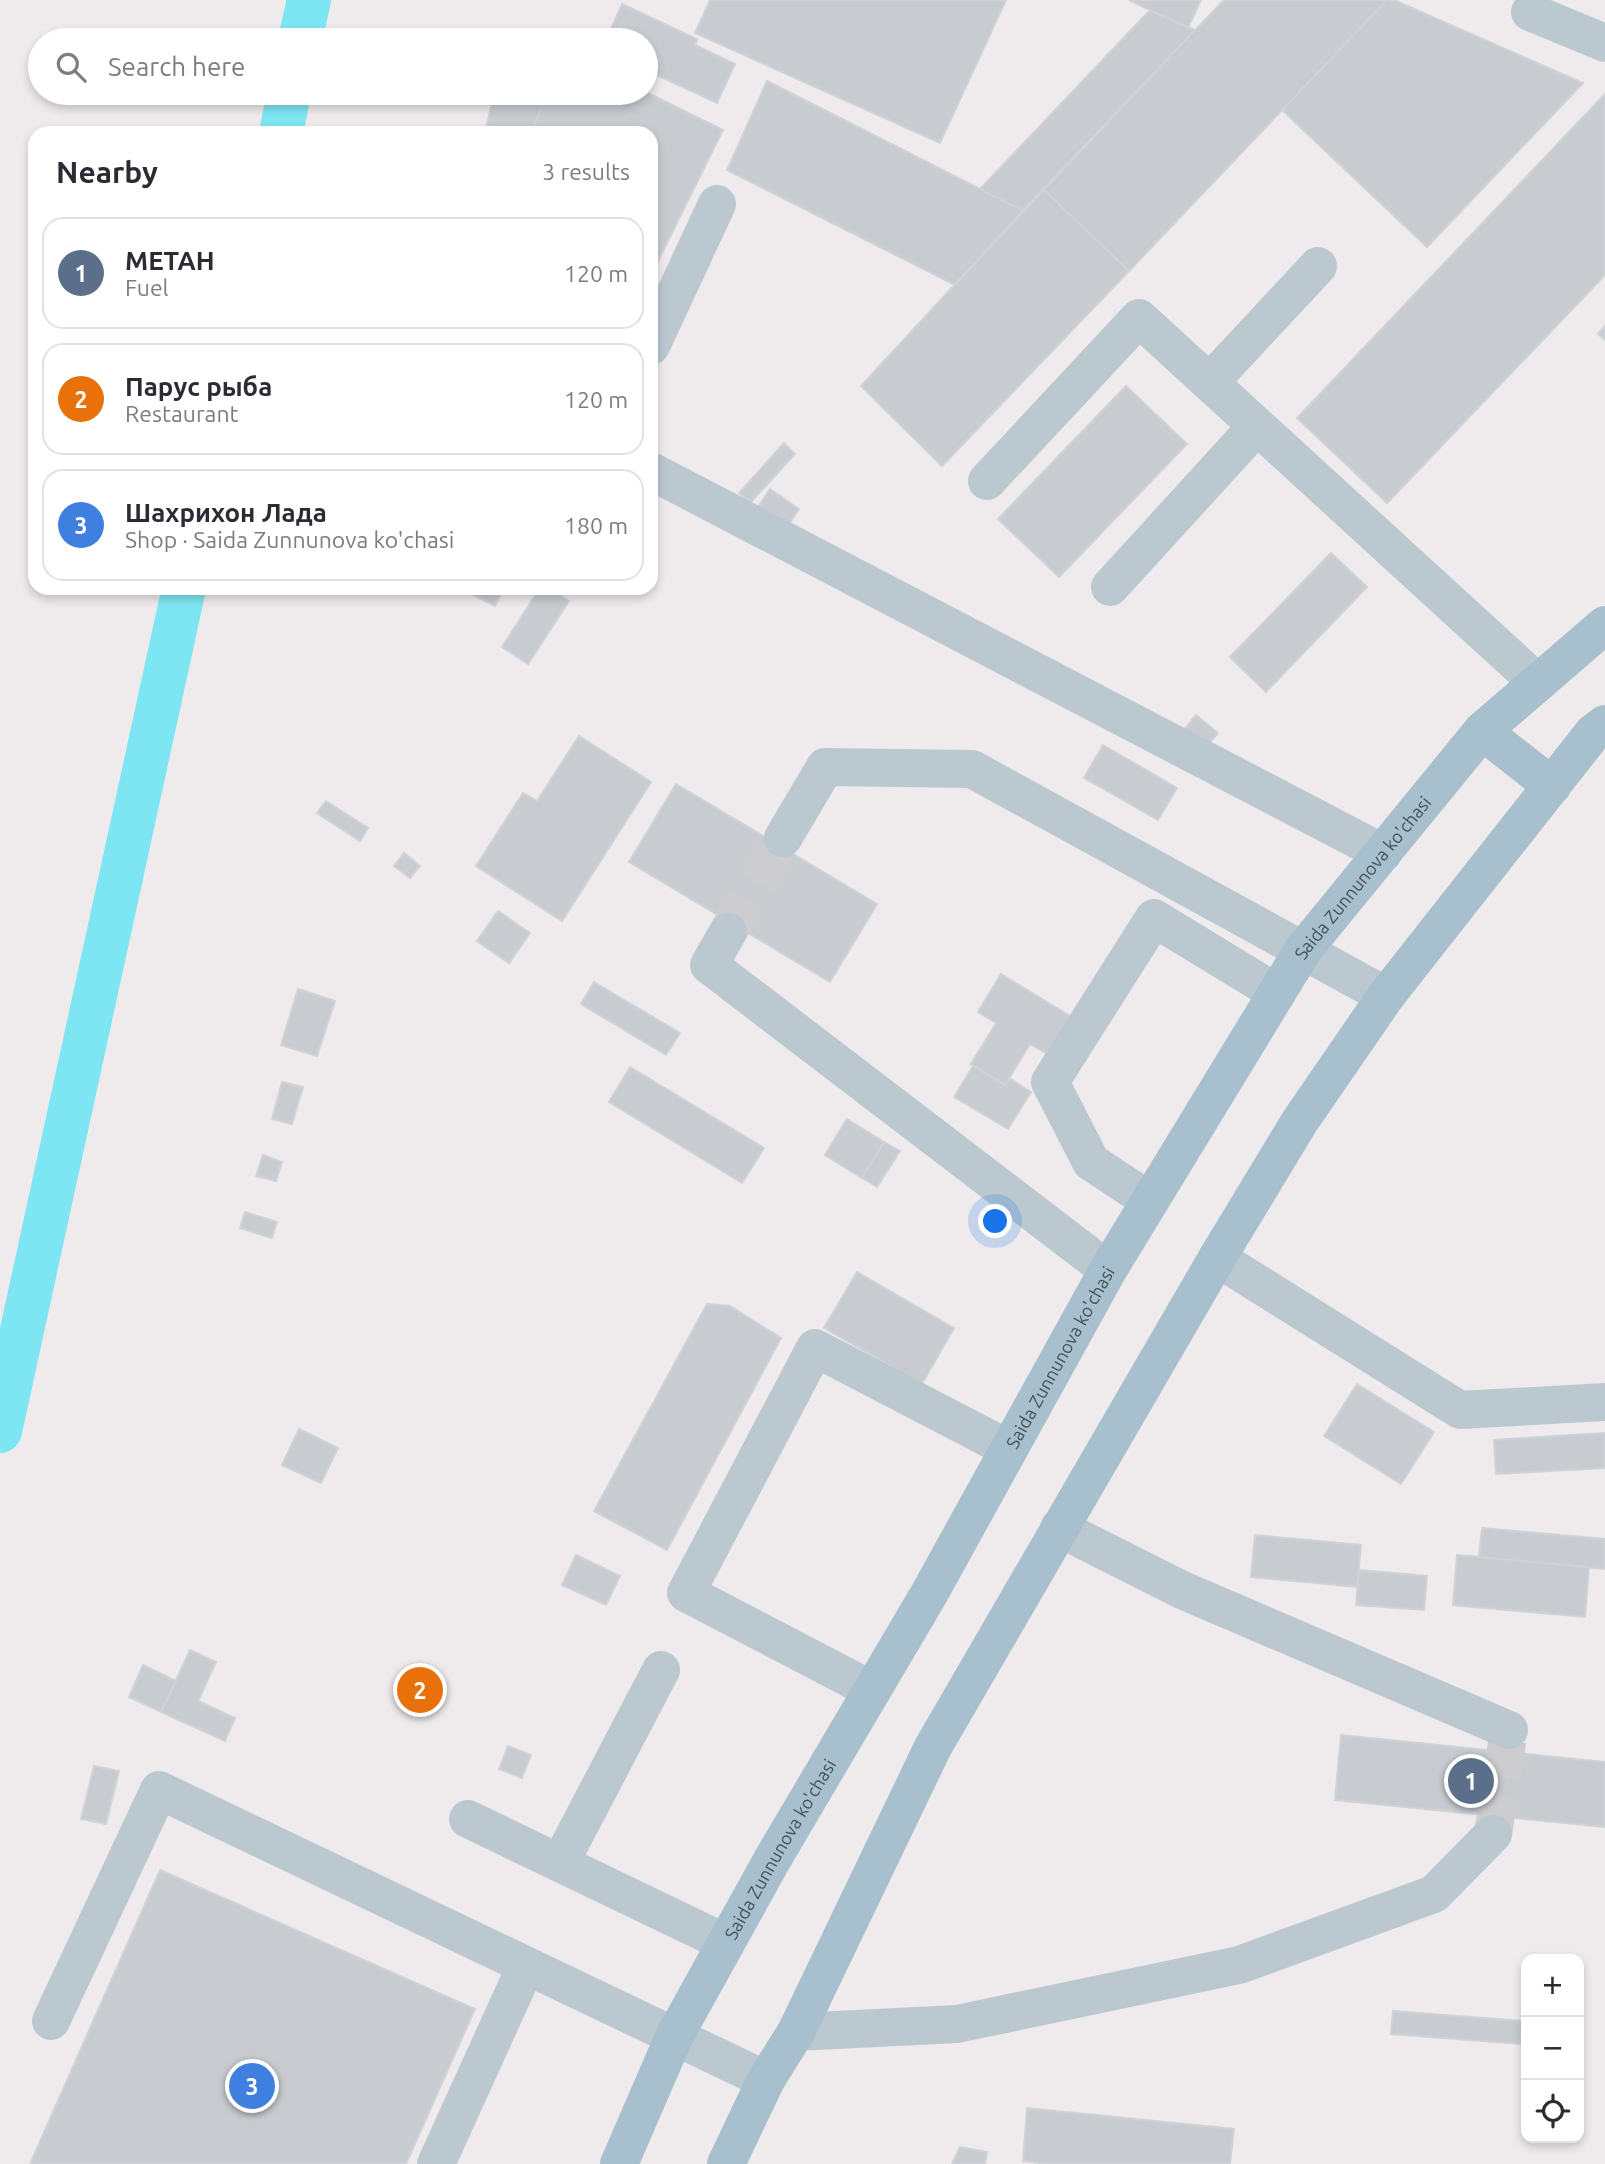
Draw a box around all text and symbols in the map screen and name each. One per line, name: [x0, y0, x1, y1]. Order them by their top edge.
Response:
search box: [28, 28, 658, 105]
icon: search: [52, 48, 90, 86]
text: Search here: [108, 52, 245, 81]
text: Nearby: [56, 155, 158, 189]
text: 3 results: [542, 159, 630, 184]
text: МЕТАН: [125, 246, 215, 275]
text: 1: [75, 261, 87, 286]
text: 120 m: [564, 261, 628, 286]
text: Fuel: [125, 275, 169, 300]
text: Парус рыба: [125, 372, 272, 401]
text: 2: [75, 387, 87, 412]
text: 120 m: [564, 387, 628, 412]
text: Restaurant: [125, 401, 239, 426]
text: Шахрихон Лада: [125, 498, 327, 527]
text: 3: [75, 513, 87, 538]
text: 180 m: [564, 513, 628, 538]
text: Shop · Saida Zunnunova ko'chasi: [125, 527, 454, 552]
street label: Saida Zunnunova ko'chasi: [1290, 792, 1435, 963]
your location: [978, 1204, 1012, 1238]
street label: Saida Zunnunova ko'chasi: [1002, 1263, 1118, 1452]
pin: 2: [397, 1664, 443, 1716]
street label: Saida Zunnunova ko'chasi: [720, 1755, 839, 1943]
pin: 1: [1448, 1755, 1494, 1807]
map controls: [1521, 1954, 1584, 2143]
button: +: [1521, 1954, 1584, 2017]
button: −: [1521, 2017, 1584, 2080]
pin: 3: [229, 2060, 275, 2112]
button: locate: [1521, 2080, 1584, 2143]

